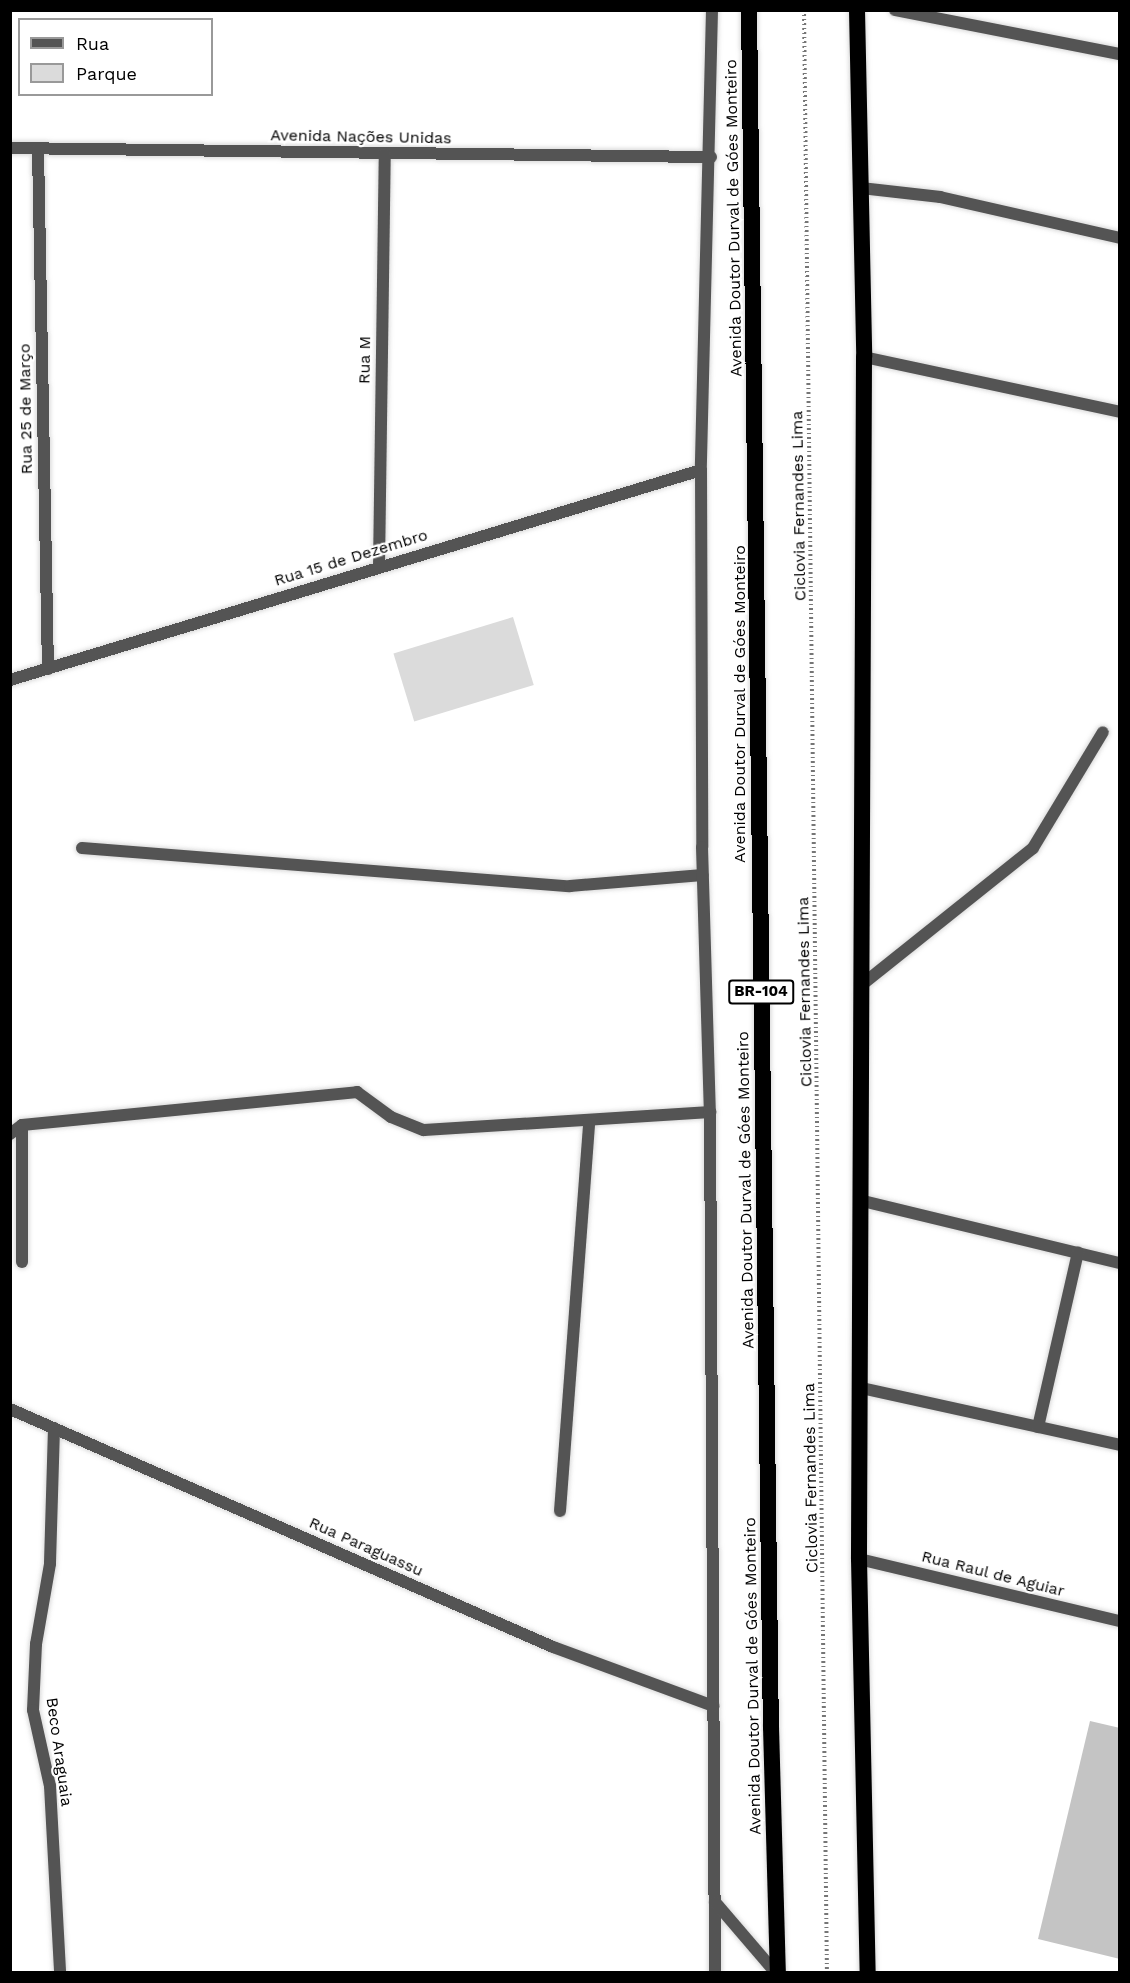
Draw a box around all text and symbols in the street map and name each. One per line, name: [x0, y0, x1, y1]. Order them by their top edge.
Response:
legend: [18, 18, 213, 96]
text: Rua: [76, 33, 109, 54]
street label: Avenida Doutor Durval de Góes Monteiro: [722, 58, 746, 378]
text: Parque: [76, 63, 137, 84]
street label: Avenida Nações Unidas: [270, 126, 452, 148]
street label: Rua M: [355, 336, 375, 384]
street label: Rua 25 de Março: [15, 343, 37, 475]
street label: Ciclovia Fernandes Lima: [788, 411, 810, 601]
street label: Rua 15 de Dezembro: [272, 525, 430, 591]
street label: Avenida Doutor Durval de Góes Monteiro: [730, 544, 750, 864]
street label: Ciclovia Fernandes Lima: [794, 897, 816, 1087]
road number: BR-104: [728, 980, 794, 1004]
street label: Avenida Doutor Durval de Góes Monteiro: [734, 1030, 758, 1350]
street label: Ciclovia Fernandes Lima: [800, 1383, 822, 1573]
street label: Rua Paraguassu: [306, 1513, 426, 1581]
street label: Avenida Doutor Durval de Góes Monteiro: [741, 1516, 765, 1836]
street label: Rua Raul de Aguiar: [919, 1547, 1067, 1601]
street label: Beco Araguaia: [42, 1696, 76, 1808]

